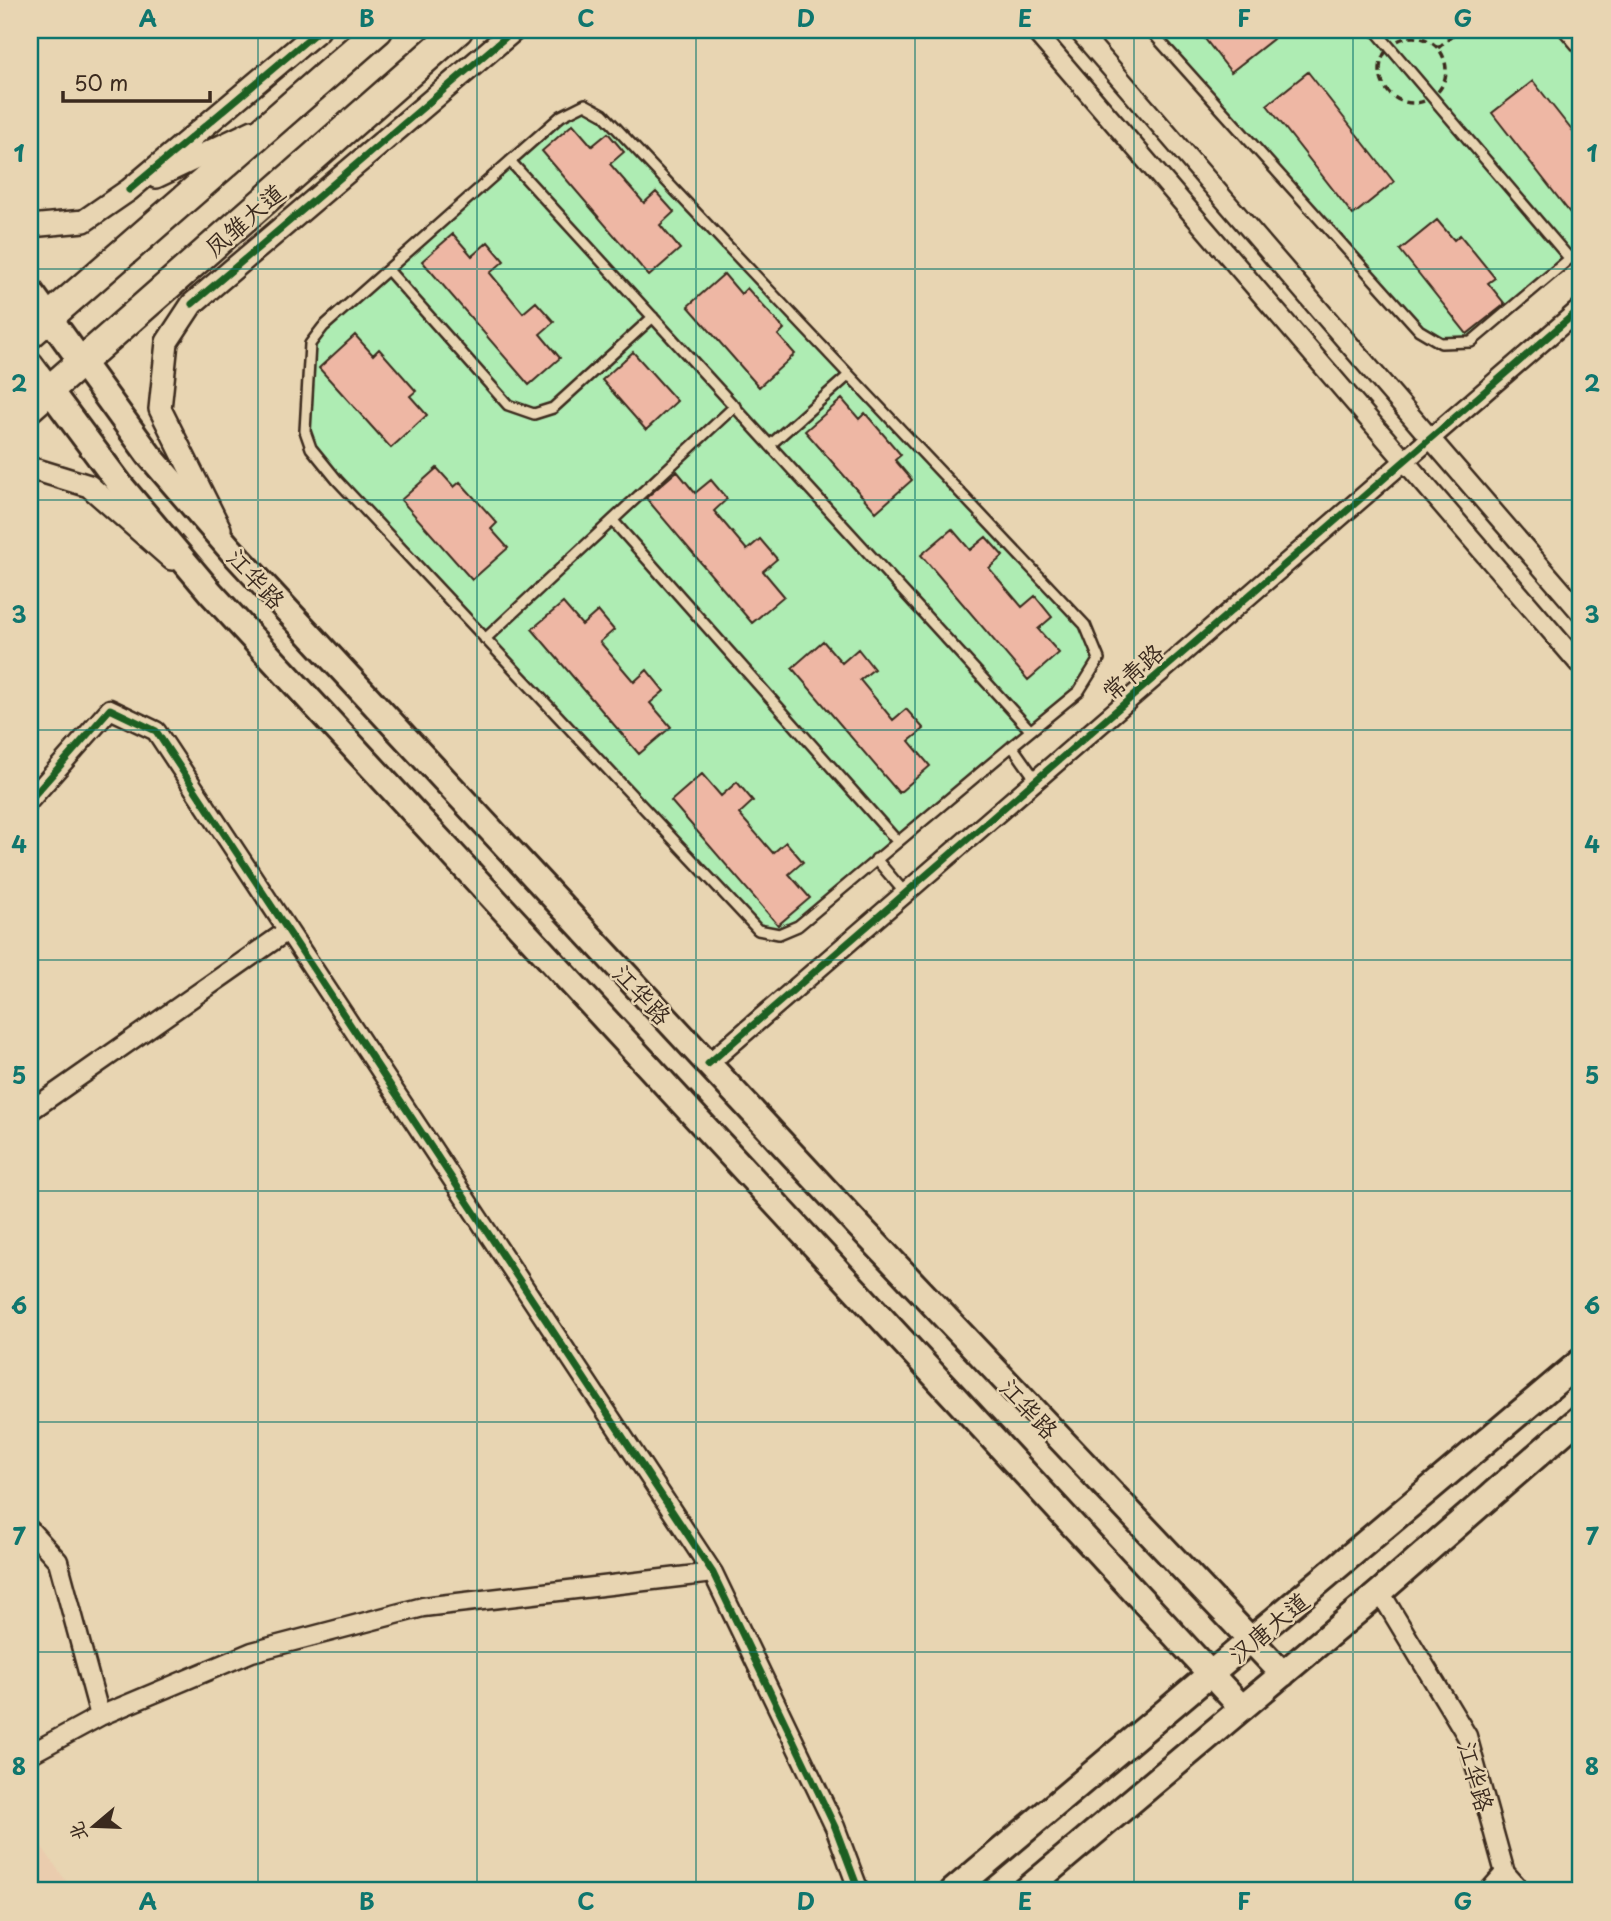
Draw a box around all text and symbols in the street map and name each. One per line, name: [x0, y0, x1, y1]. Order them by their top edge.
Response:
text: A: [139, 0, 157, 35]
text: B: [359, 0, 375, 35]
text: C: [577, 0, 595, 35]
text: D: [797, 0, 815, 35]
text: E: [1018, 0, 1032, 35]
text: F: [1237, 0, 1251, 35]
text: G: [1454, 0, 1472, 35]
scale bar: [63, 60, 210, 104]
text: 50 m: [74, 66, 128, 98]
text: 1: [14, 135, 25, 170]
text: 1: [1587, 135, 1598, 170]
street label: 凤雏大道: [196, 174, 292, 264]
text: 2: [11, 365, 27, 400]
text: 2: [1584, 365, 1600, 400]
street label: 江华路: [219, 539, 295, 617]
text: 3: [11, 596, 27, 631]
text: 3: [1584, 596, 1600, 631]
street label: 常青路: [1093, 634, 1171, 708]
text: 4: [11, 826, 27, 861]
text: 4: [1584, 826, 1600, 861]
street label: 江华路: [605, 955, 681, 1033]
text: 5: [12, 1057, 26, 1092]
text: 5: [1585, 1057, 1599, 1092]
text: 6: [11, 1287, 27, 1322]
text: 6: [1584, 1287, 1600, 1322]
street label: 江华路: [992, 1369, 1068, 1447]
text: 7: [12, 1518, 26, 1553]
text: 7: [1585, 1518, 1599, 1553]
street label: 汉唐大道: [1220, 1582, 1316, 1672]
street label: 江华路: [1450, 1736, 1504, 1816]
text: 8: [12, 1748, 26, 1783]
text: 8: [1585, 1748, 1599, 1783]
north arrow: [60, 1792, 130, 1862]
text: 北: [61, 1818, 93, 1845]
text: A: [139, 1883, 157, 1918]
text: B: [359, 1883, 375, 1918]
text: C: [577, 1883, 595, 1918]
text: D: [797, 1883, 815, 1918]
text: E: [1018, 1883, 1032, 1918]
text: F: [1237, 1883, 1251, 1918]
text: G: [1454, 1883, 1472, 1918]

